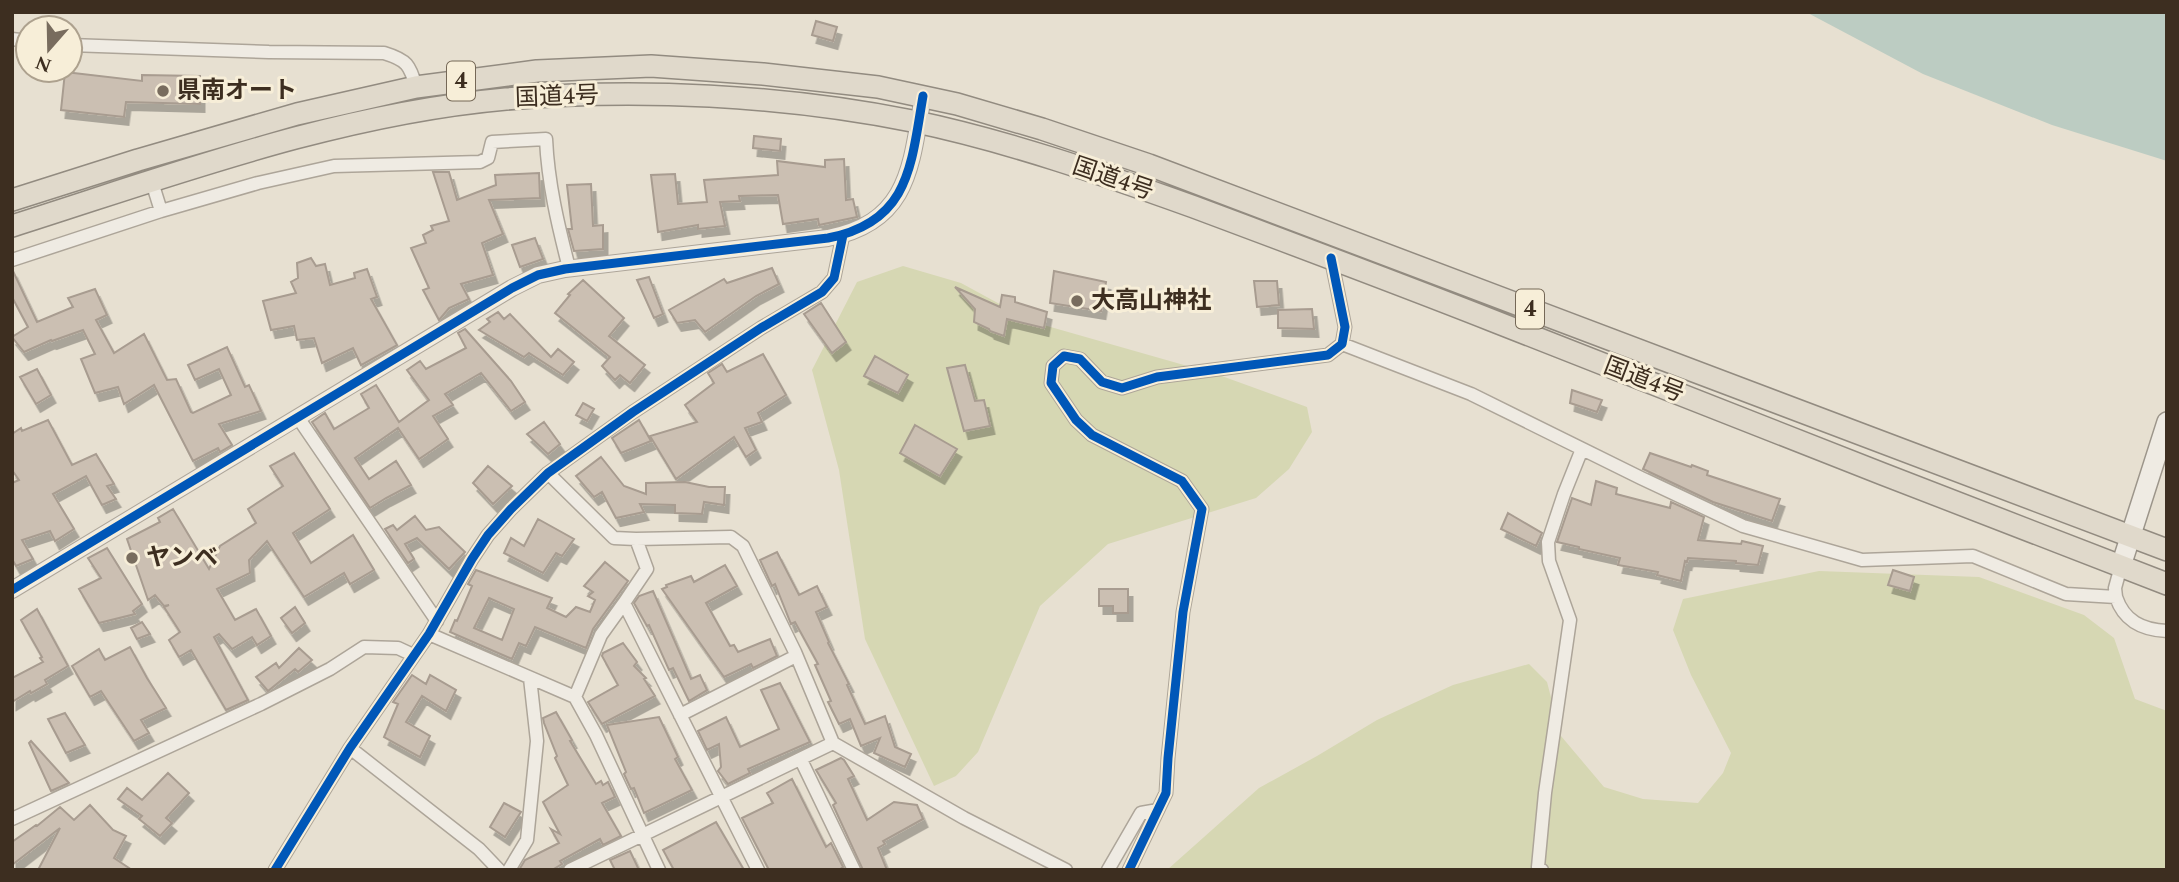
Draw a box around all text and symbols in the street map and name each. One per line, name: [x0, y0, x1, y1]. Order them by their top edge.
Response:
north arrow: [14, 14, 84, 84]
text: N: [31, 47, 56, 80]
road number: 4: [447, 61, 475, 100]
place label: 県南オート: [177, 73, 297, 109]
street label: 国道4号: [514, 78, 600, 116]
marker: 県南オート: [155, 83, 171, 99]
street label: 国道4号: [1067, 148, 1159, 210]
place label: 大高山神社: [1091, 283, 1211, 319]
road number: 4: [1516, 290, 1544, 328]
marker: 大高山神社: [1069, 293, 1085, 309]
street label: 国道4号: [1598, 348, 1690, 412]
place label: ヤンベ: [146, 540, 218, 576]
marker: ヤンベ: [124, 550, 140, 566]

